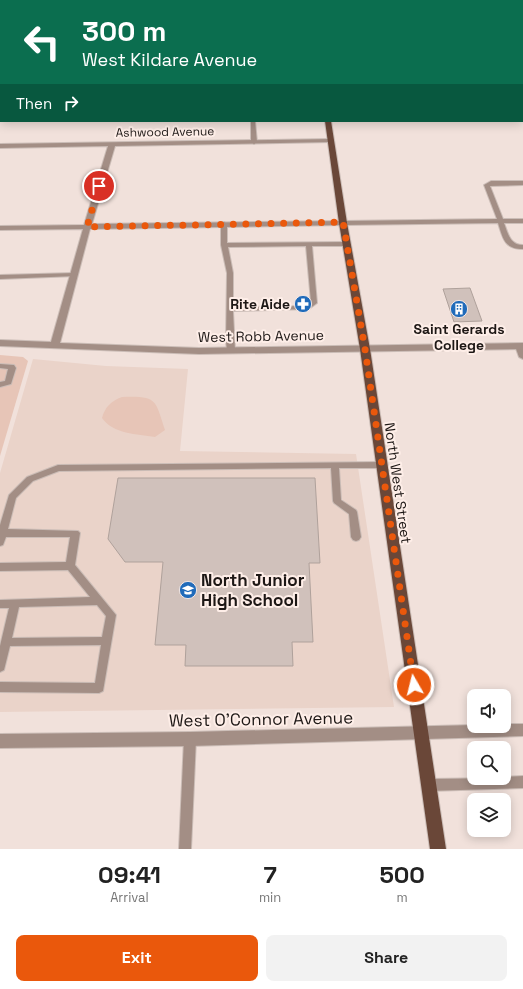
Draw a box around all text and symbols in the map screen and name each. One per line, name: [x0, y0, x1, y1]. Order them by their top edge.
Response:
text: 300 m: [82, 13, 166, 49]
icon: left: [16, 16, 68, 68]
text: West Kildare Avenue: [82, 48, 257, 71]
icon: right: [60, 92, 82, 114]
text: Then: [16, 94, 52, 113]
street label: Ashwood Avenue: [116, 123, 214, 141]
pin: [82, 169, 116, 203]
icon: arrive: [88, 175, 110, 197]
pharmacy icon: Rite Aide: [293, 294, 313, 314]
place label: Rite Aide: [230, 295, 290, 313]
building icon: Saint Gerards College: [449, 299, 469, 319]
place label: Saint Gerards College: [413, 320, 505, 354]
street label: West Robb Avenue: [198, 326, 324, 346]
street label: North West Street: [381, 421, 415, 545]
place label: North Junior High School: [201, 569, 305, 611]
school or university icon: North Junior High School: [178, 580, 198, 600]
position arrow: [393, 664, 435, 706]
map controls: [467, 689, 511, 837]
button: sound: [467, 689, 511, 733]
street label: West O'Connor Avenue: [169, 706, 353, 732]
button: search: [467, 741, 511, 785]
button: layers: [467, 793, 511, 837]
text: 09:41: [98, 859, 161, 890]
text: 7: [263, 859, 277, 890]
text: 500: [379, 859, 425, 890]
text: Arrival: [110, 889, 149, 906]
text: min: [259, 889, 281, 906]
text: m: [397, 889, 408, 906]
button: Exit: [16, 935, 258, 981]
button: Share: [266, 935, 507, 981]

